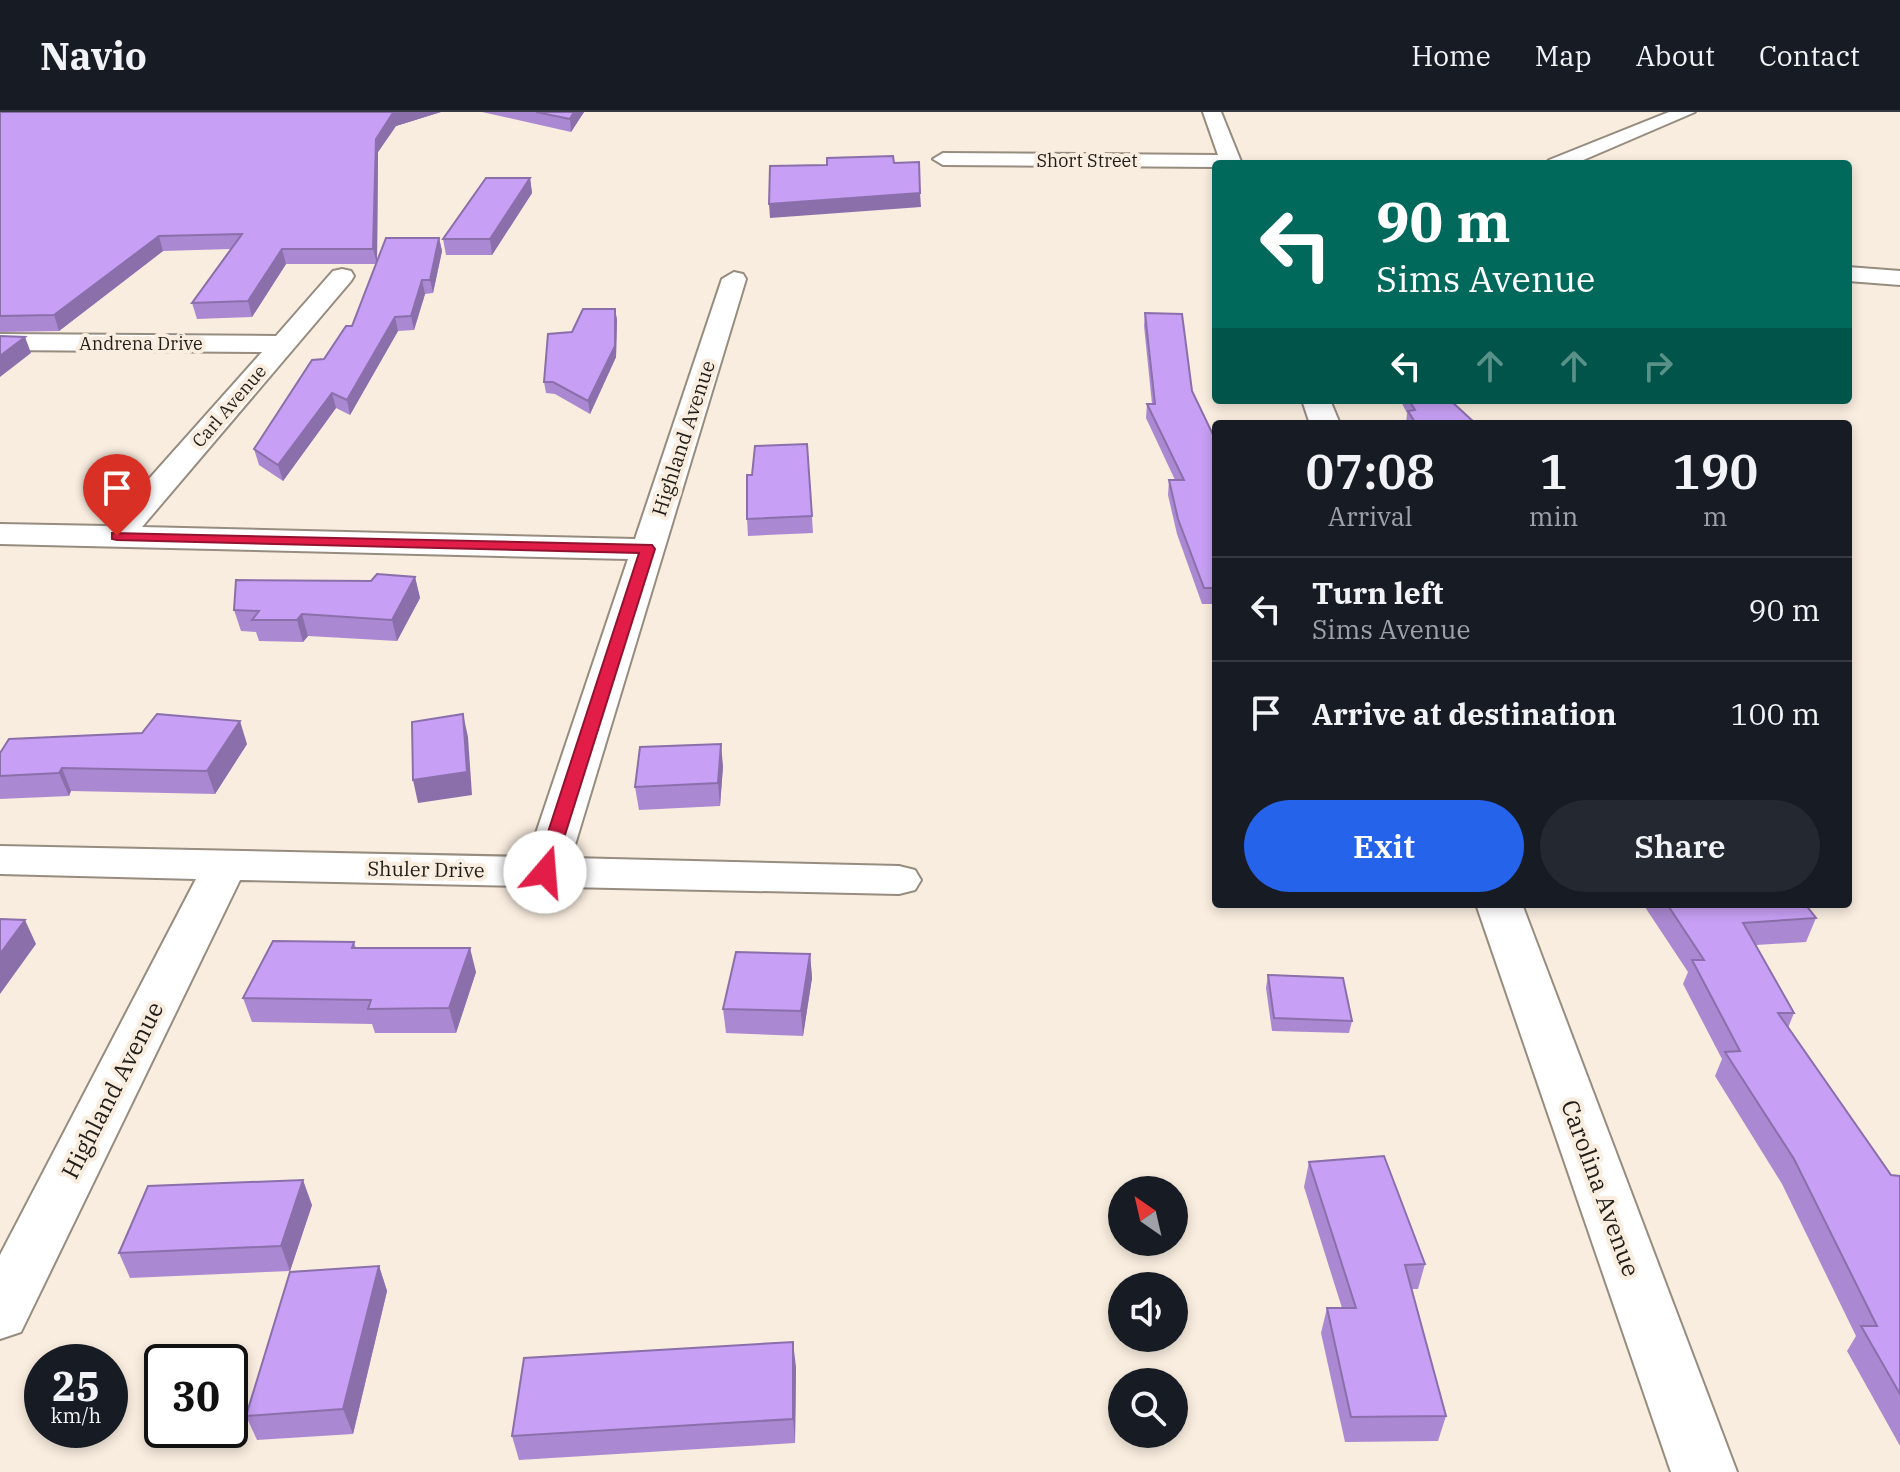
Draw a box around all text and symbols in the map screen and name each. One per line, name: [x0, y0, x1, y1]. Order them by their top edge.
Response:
text: Navio: [40, 31, 147, 80]
text: Home: [1411, 37, 1491, 74]
text: Map: [1535, 37, 1592, 74]
text: About: [1636, 37, 1715, 74]
text: Contact: [1759, 37, 1860, 74]
street label: Short Street: [1036, 149, 1138, 172]
text: 90 m: [1376, 185, 1511, 257]
icon: left: [1244, 192, 1348, 296]
text: Sims Avenue: [1376, 255, 1595, 302]
street label: Andrena Drive: [79, 332, 203, 355]
icon: left: [1384, 344, 1428, 388]
icon: ahead: [1468, 344, 1512, 388]
icon: ahead: [1552, 344, 1596, 388]
icon: right: [1636, 344, 1680, 388]
street label: Highland Avenue: [645, 357, 721, 519]
street label: Carl Avenue: [187, 360, 271, 452]
text: 07:08: [1306, 440, 1435, 502]
text: 1: [1539, 440, 1568, 502]
text: 190: [1672, 440, 1758, 502]
pin: [83, 454, 151, 536]
icon: arrive: [95, 466, 139, 510]
text: Arrival: [1328, 499, 1413, 533]
text: min: [1529, 499, 1578, 533]
text: m: [1703, 499, 1728, 533]
text: Turn left: [1312, 573, 1444, 612]
icon: left: [1244, 587, 1288, 631]
text: 90 m: [1748, 590, 1820, 629]
text: Sims Avenue: [1312, 612, 1470, 646]
icon: arrive: [1244, 691, 1288, 735]
text: Arrive at destination: [1312, 694, 1617, 733]
text: 100 m: [1730, 694, 1820, 733]
button: Exit: [1244, 800, 1524, 892]
button: Share: [1540, 800, 1820, 892]
position arrow: [503, 830, 587, 914]
street label: Shuler Drive: [367, 854, 485, 884]
street label: Highland Avenue: [54, 996, 170, 1184]
street label: Carolina Avenue: [1554, 1095, 1648, 1281]
north arrow: [1108, 1176, 1188, 1256]
map controls: [1108, 1176, 1188, 1448]
button: sound: [1108, 1272, 1188, 1352]
speed limit sign: 30: [144, 1344, 248, 1448]
text: 25: [52, 1360, 100, 1412]
button: search: [1108, 1368, 1188, 1448]
text: km/h: [51, 1402, 101, 1429]

